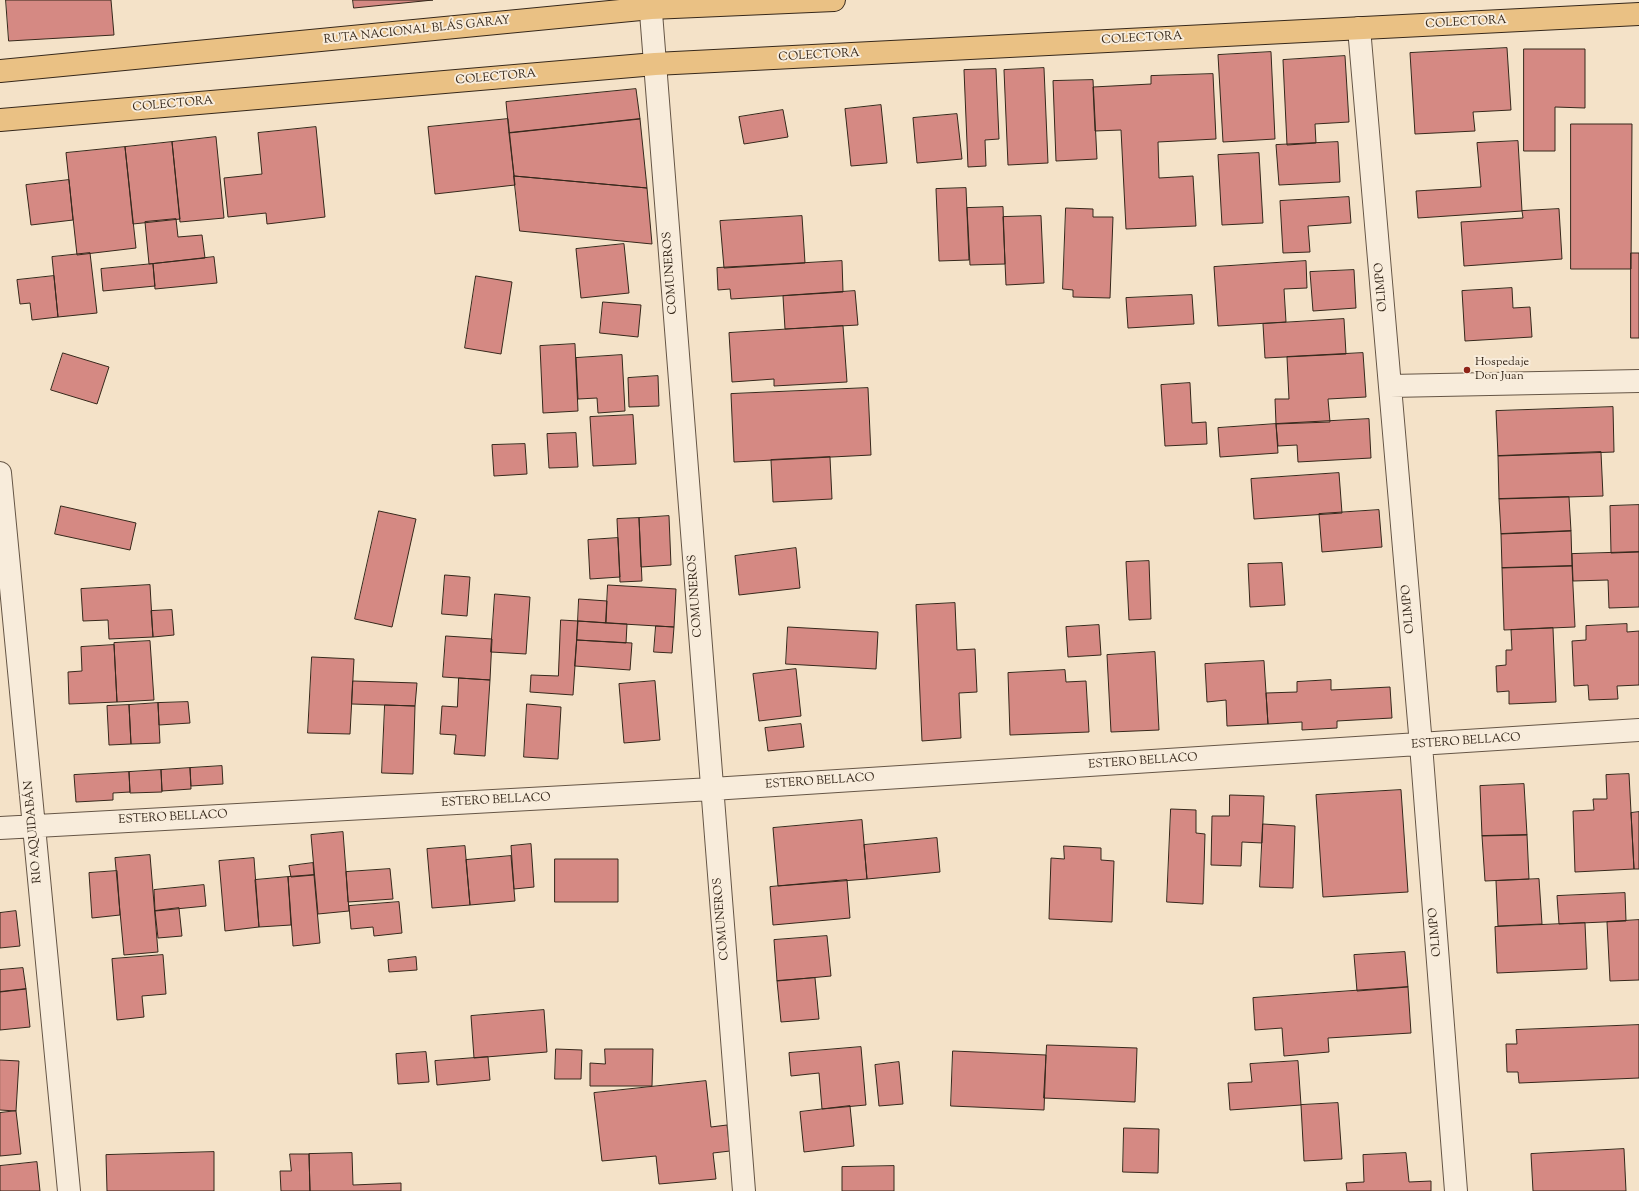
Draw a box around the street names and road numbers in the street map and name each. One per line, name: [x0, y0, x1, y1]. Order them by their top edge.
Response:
street label: RUTA NACIONAL BLÁS GARAY: [323, 14, 511, 48]
street label: COLECTORA: [1425, 14, 1507, 32]
street label: COLECTORA: [1101, 30, 1183, 48]
street label: COLECTORA: [778, 47, 860, 65]
street label: COLECTORA: [455, 67, 537, 89]
street label: COLECTORA: [132, 94, 214, 116]
street label: COMUNEROS: [661, 231, 681, 315]
street label: OLIMPO: [1373, 262, 1391, 312]
street label: COMUNEROS: [686, 554, 706, 638]
street label: OLIMPO: [1400, 584, 1418, 634]
street label: ESTERO BELLACO: [1411, 731, 1521, 753]
street label: ESTERO BELLACO: [1088, 751, 1198, 773]
street label: ESTERO BELLACO: [765, 771, 875, 793]
street label: RIO AQUIDABÁN: [22, 780, 46, 884]
street label: ESTERO BELLACO: [441, 791, 551, 811]
street label: ESTERO BELLACO: [118, 808, 228, 828]
street label: COMUNEROS: [711, 877, 733, 961]
street label: OLIMPO: [1427, 907, 1445, 957]

